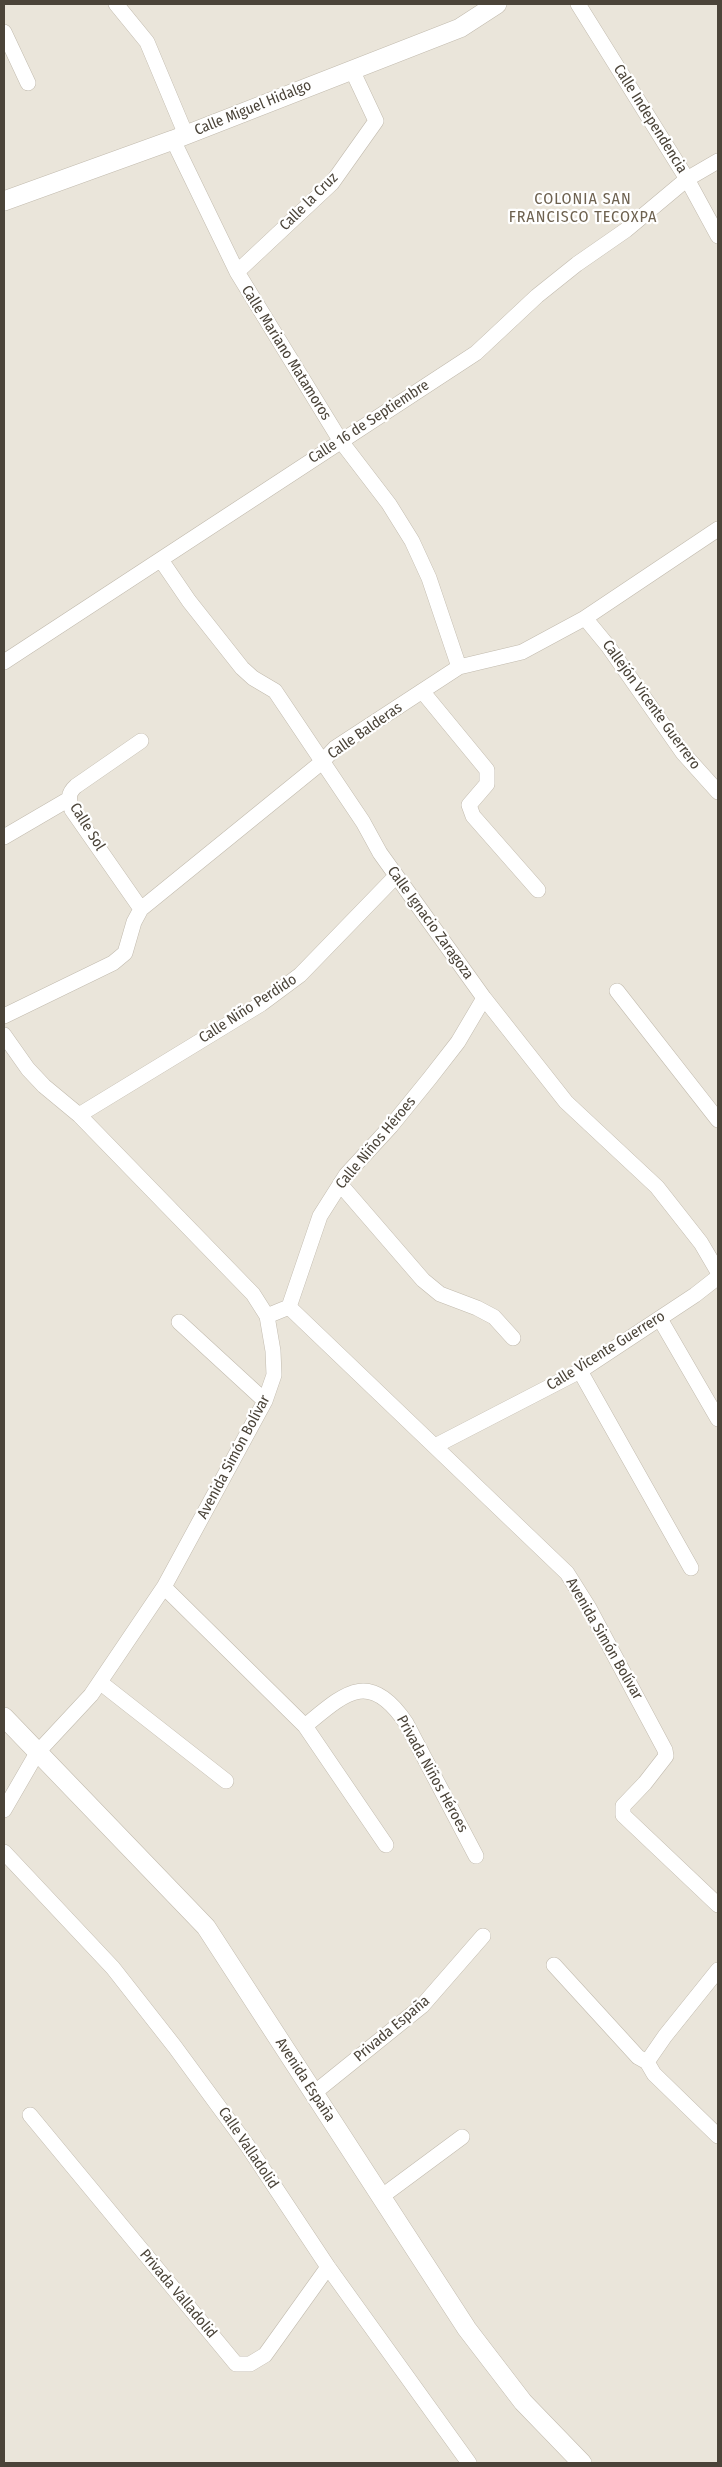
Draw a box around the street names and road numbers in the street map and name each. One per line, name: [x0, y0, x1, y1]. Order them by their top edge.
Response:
street label: Calle Independencia: [609, 61, 691, 177]
street label: Calle Miguel Hidalgo: [192, 76, 314, 140]
street label: Calle la Cruz: [276, 169, 342, 235]
street label: Calle Mariano Matamoros: [237, 282, 335, 424]
street label: Calle 16 de Septiembre: [305, 376, 433, 468]
street label: Callejón Vicente Guerrero: [598, 637, 704, 773]
street label: Calle Balderas: [324, 699, 406, 763]
street label: Calle Sol: [65, 800, 109, 854]
street label: Calle Ignacio Zaragoza: [383, 863, 477, 983]
street label: Calle Niño Perdido: [196, 971, 300, 1047]
street label: Calle Niños Héroes: [332, 1093, 420, 1193]
street label: Calle Vicente Guerrero: [544, 1307, 668, 1395]
street label: Avenida Simón Bolívar: [194, 1392, 274, 1522]
street label: Avenida Simón Bolívar: [562, 1575, 646, 1703]
street label: Privada Niños Héroes: [392, 1712, 472, 1836]
street label: Privada España: [351, 1992, 433, 2066]
street label: Avenida España: [271, 2035, 339, 2125]
street label: Calle Valladolid: [214, 2104, 282, 2192]
street label: Privada Valladolid: [136, 2246, 220, 2342]

